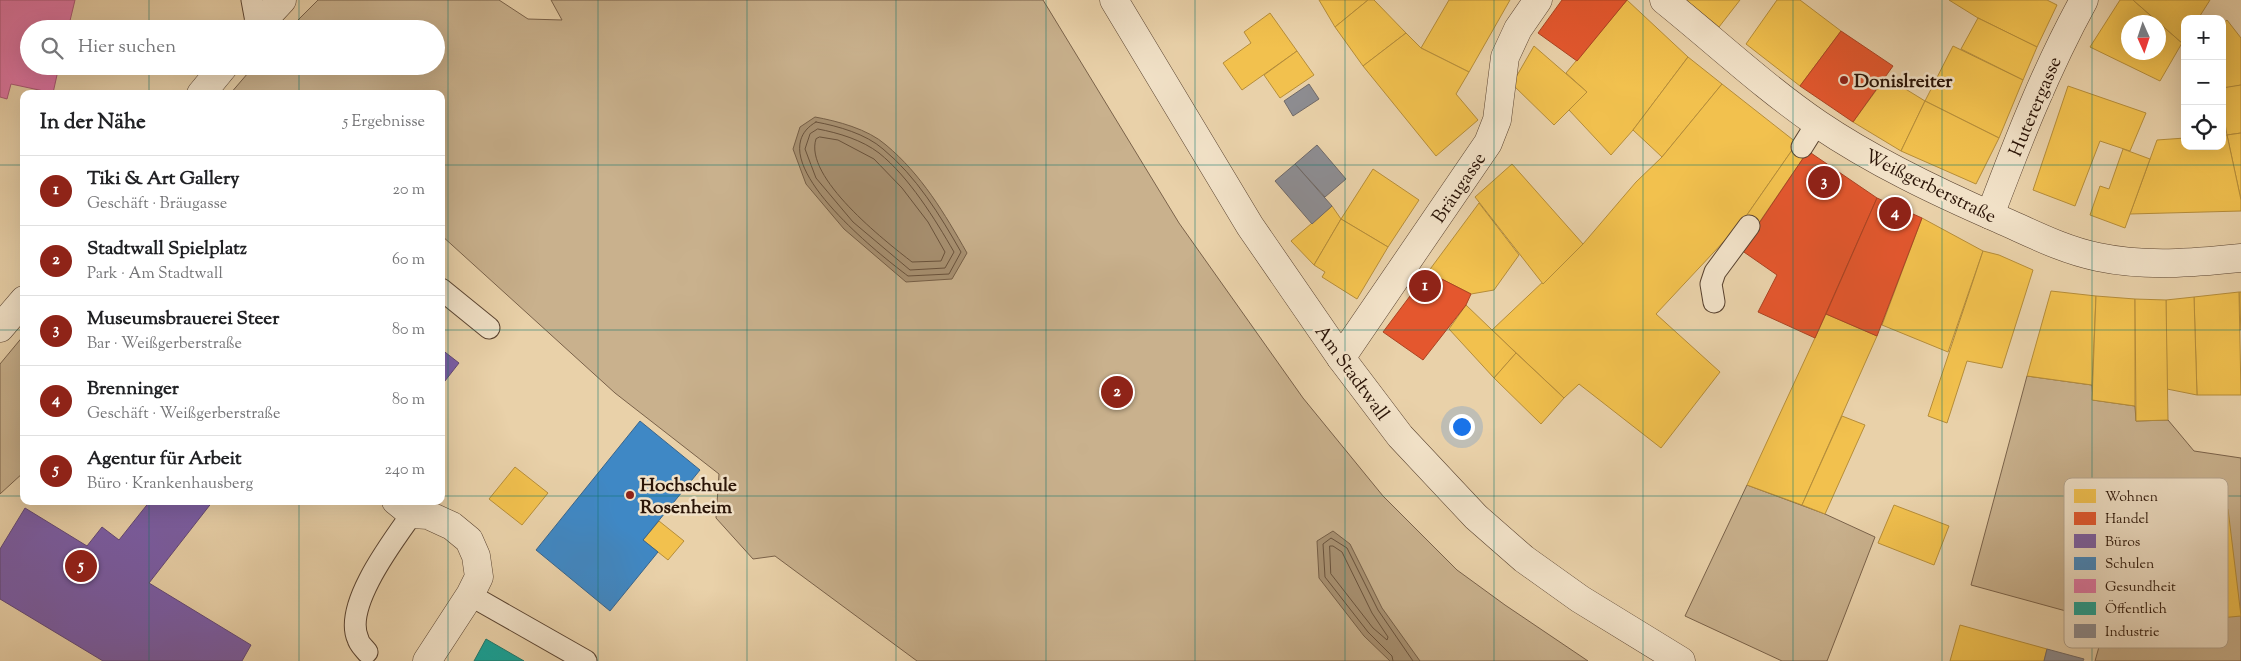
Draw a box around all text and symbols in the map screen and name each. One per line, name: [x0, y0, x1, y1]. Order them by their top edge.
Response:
north arrow: [2121, 15, 2166, 60]
map controls: [2181, 15, 2226, 150]
button: +: [2181, 15, 2226, 60]
search box: [20, 20, 445, 75]
icon: search: [38, 34, 66, 62]
text: Hier suchen: [78, 34, 176, 61]
street label: Huterergasse: [2003, 53, 2070, 161]
button: −: [2181, 60, 2226, 105]
place label: Donislreiter: [1854, 69, 1953, 96]
marker: Donislreiter: [1838, 74, 1850, 86]
button: locate: [2181, 105, 2226, 150]
text: In der Nähe: [40, 108, 146, 138]
text: 5 Ergebnisse: [343, 111, 425, 134]
street label: Weißgerberstraße: [1859, 144, 2000, 231]
street label: Bräugasse: [1426, 147, 1494, 229]
pin: 3: [1808, 163, 1840, 201]
text: Tiki & Art Gallery: [87, 166, 240, 193]
text: 1: [53, 179, 59, 202]
text: 20 m: [392, 179, 425, 202]
text: Geschäft · Bräugasse: [87, 193, 227, 216]
pin: 4: [1879, 194, 1911, 232]
text: Stadtwall Spielplatz: [87, 236, 247, 263]
text: 2: [52, 249, 60, 272]
text: 60 m: [392, 249, 425, 272]
text: Park · Am Stadtwall: [87, 263, 223, 286]
pin: 1: [1409, 267, 1441, 305]
text: Museumsbrauerei Steer: [87, 306, 279, 333]
text: 3: [53, 319, 59, 342]
text: 80 m: [392, 319, 425, 342]
street label: Am Stadtwall: [1307, 320, 1395, 427]
text: Bar · Weißgerberstraße: [87, 333, 242, 356]
pin: 2: [1101, 373, 1133, 411]
text: Brenninger: [87, 376, 179, 403]
text: 4: [52, 389, 60, 412]
text: 80 m: [392, 389, 425, 412]
text: Geschäft · Weißgerberstraße: [87, 403, 281, 426]
your location: [1449, 414, 1475, 440]
text: Agentur für Arbeit: [87, 446, 241, 473]
text: 5: [53, 459, 59, 482]
text: 240 m: [384, 459, 425, 482]
text: Büro · Krankenhausberg: [87, 473, 253, 496]
place label: Hochschule Rosenheim: [640, 473, 737, 522]
legend: [2064, 478, 2228, 648]
text: Wohnen: [2105, 488, 2158, 508]
marker: Hochschule Rosenheim: [624, 489, 636, 501]
text: Handel: [2105, 510, 2149, 530]
text: Büros: [2105, 533, 2140, 553]
pin: 5: [65, 547, 97, 585]
text: Schulen: [2105, 555, 2154, 575]
text: Gesundheit: [2105, 578, 2176, 598]
text: Öffentlich: [2105, 599, 2167, 620]
text: Industrie: [2105, 623, 2160, 643]

